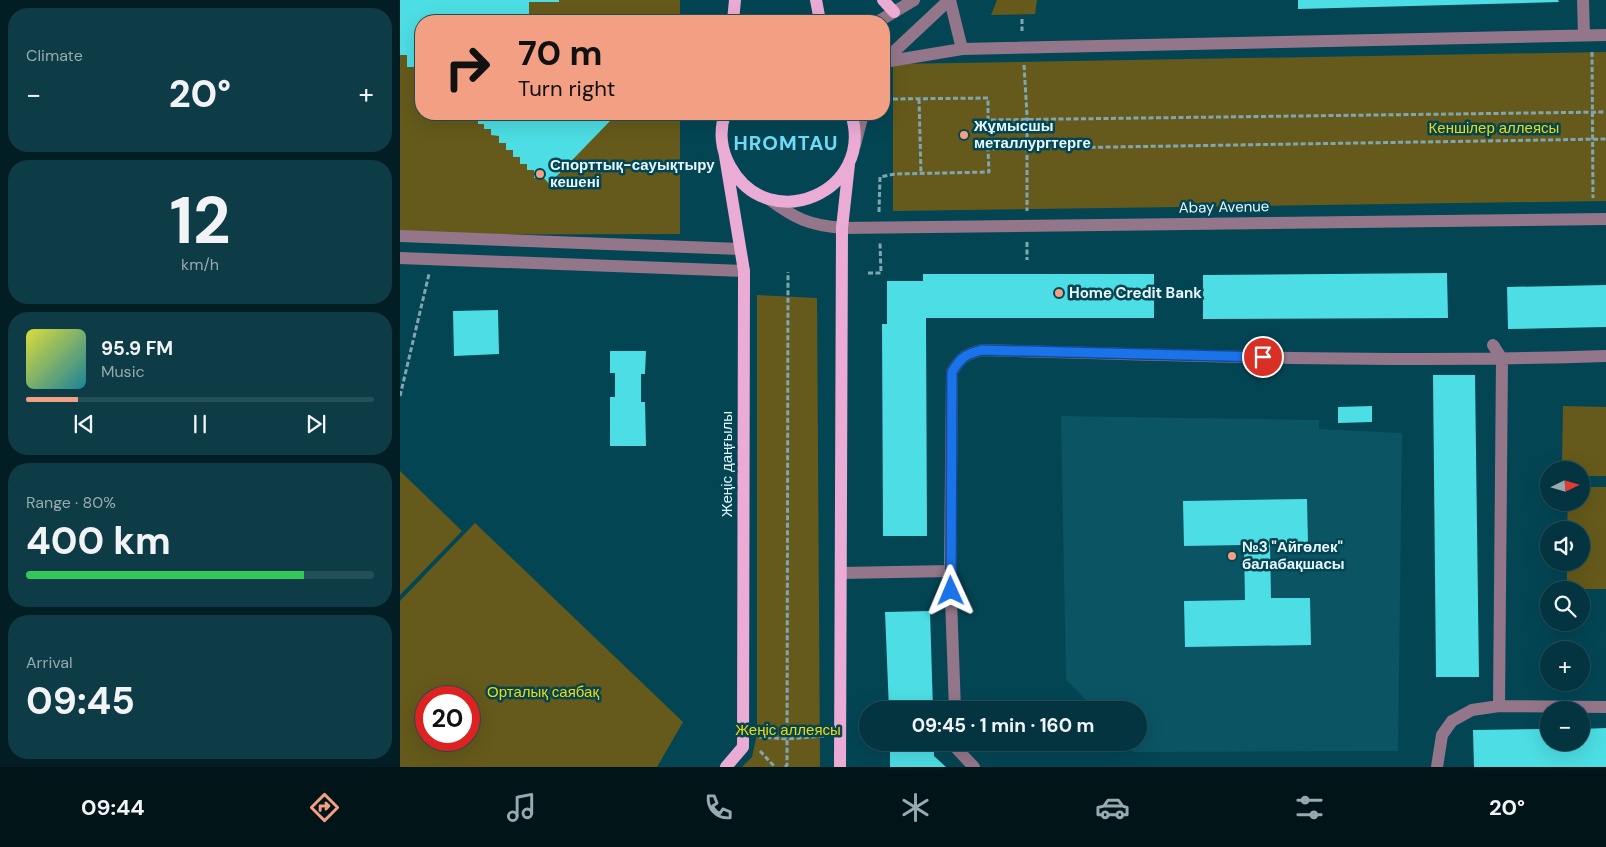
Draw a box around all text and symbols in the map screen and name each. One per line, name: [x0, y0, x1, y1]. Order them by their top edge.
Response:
text: 70 m: [518, 30, 602, 76]
icon: right: [435, 35, 500, 100]
text: Climate: [26, 45, 83, 66]
text: 20°: [169, 69, 231, 119]
text: Turn right: [518, 74, 615, 103]
text: −: [26, 76, 41, 113]
text: +: [359, 76, 374, 113]
place label: Жұмысшы металлургтерге: [973, 116, 1091, 153]
park label: Кеншілер аллеясы: [1429, 118, 1559, 138]
marker: Жұмысшы металлургтерге: [958, 129, 970, 141]
district label: HROMTAU: [733, 130, 839, 156]
place label: Спорттық-сауықтыру кешені: [550, 155, 715, 192]
marker: Спорттық-сауықтыру кешені: [534, 168, 546, 180]
text: 12: [169, 179, 231, 263]
street label: Abay Avenue: [1179, 196, 1269, 218]
text: km/h: [181, 254, 219, 275]
place label: Home Credit Bank: [1069, 283, 1202, 303]
marker: Home Credit Bank: [1053, 287, 1065, 299]
text: 95.9 FM: [101, 336, 173, 361]
pin: [1242, 336, 1284, 378]
icon: arrive: [1249, 343, 1277, 371]
text: Music: [101, 361, 145, 382]
icon: previous: [70, 410, 98, 438]
icon: pause: [186, 410, 214, 438]
icon: next: [302, 410, 330, 438]
street label: Жеңіс даңғылы: [717, 411, 737, 517]
north arrow: [1540, 461, 1590, 511]
map controls: [1540, 461, 1590, 751]
text: Range · 80%: [26, 492, 116, 513]
text: 400 km: [26, 516, 171, 566]
button: sound: [1540, 521, 1590, 571]
place label: №3 "Айгөлек" балабақшасы: [1242, 537, 1345, 574]
marker: №3 "Айгөлек" балабақшасы: [1226, 550, 1238, 562]
position arrow: [924, 564, 976, 616]
button: search: [1540, 581, 1590, 631]
button: +: [1540, 641, 1590, 691]
text: Arrival: [26, 652, 73, 673]
text: 09:45: [26, 676, 135, 726]
park label: Орталық саябақ: [487, 682, 599, 702]
speed limit sign: 20: [415, 686, 480, 751]
button: −: [1540, 701, 1590, 751]
text: 09:45 · 1 min · 160 m: [912, 713, 1094, 738]
park label: Жеңіс аллеясы: [735, 720, 841, 740]
icon: directions: [307, 790, 342, 825]
icon: music: [504, 790, 539, 825]
icon: phone: [701, 790, 736, 825]
icon: climate: [898, 790, 933, 825]
icon: car: [1095, 790, 1130, 825]
icon: filters: [1292, 790, 1327, 825]
text: 09:44: [81, 793, 145, 822]
text: 20°: [1489, 793, 1525, 822]

